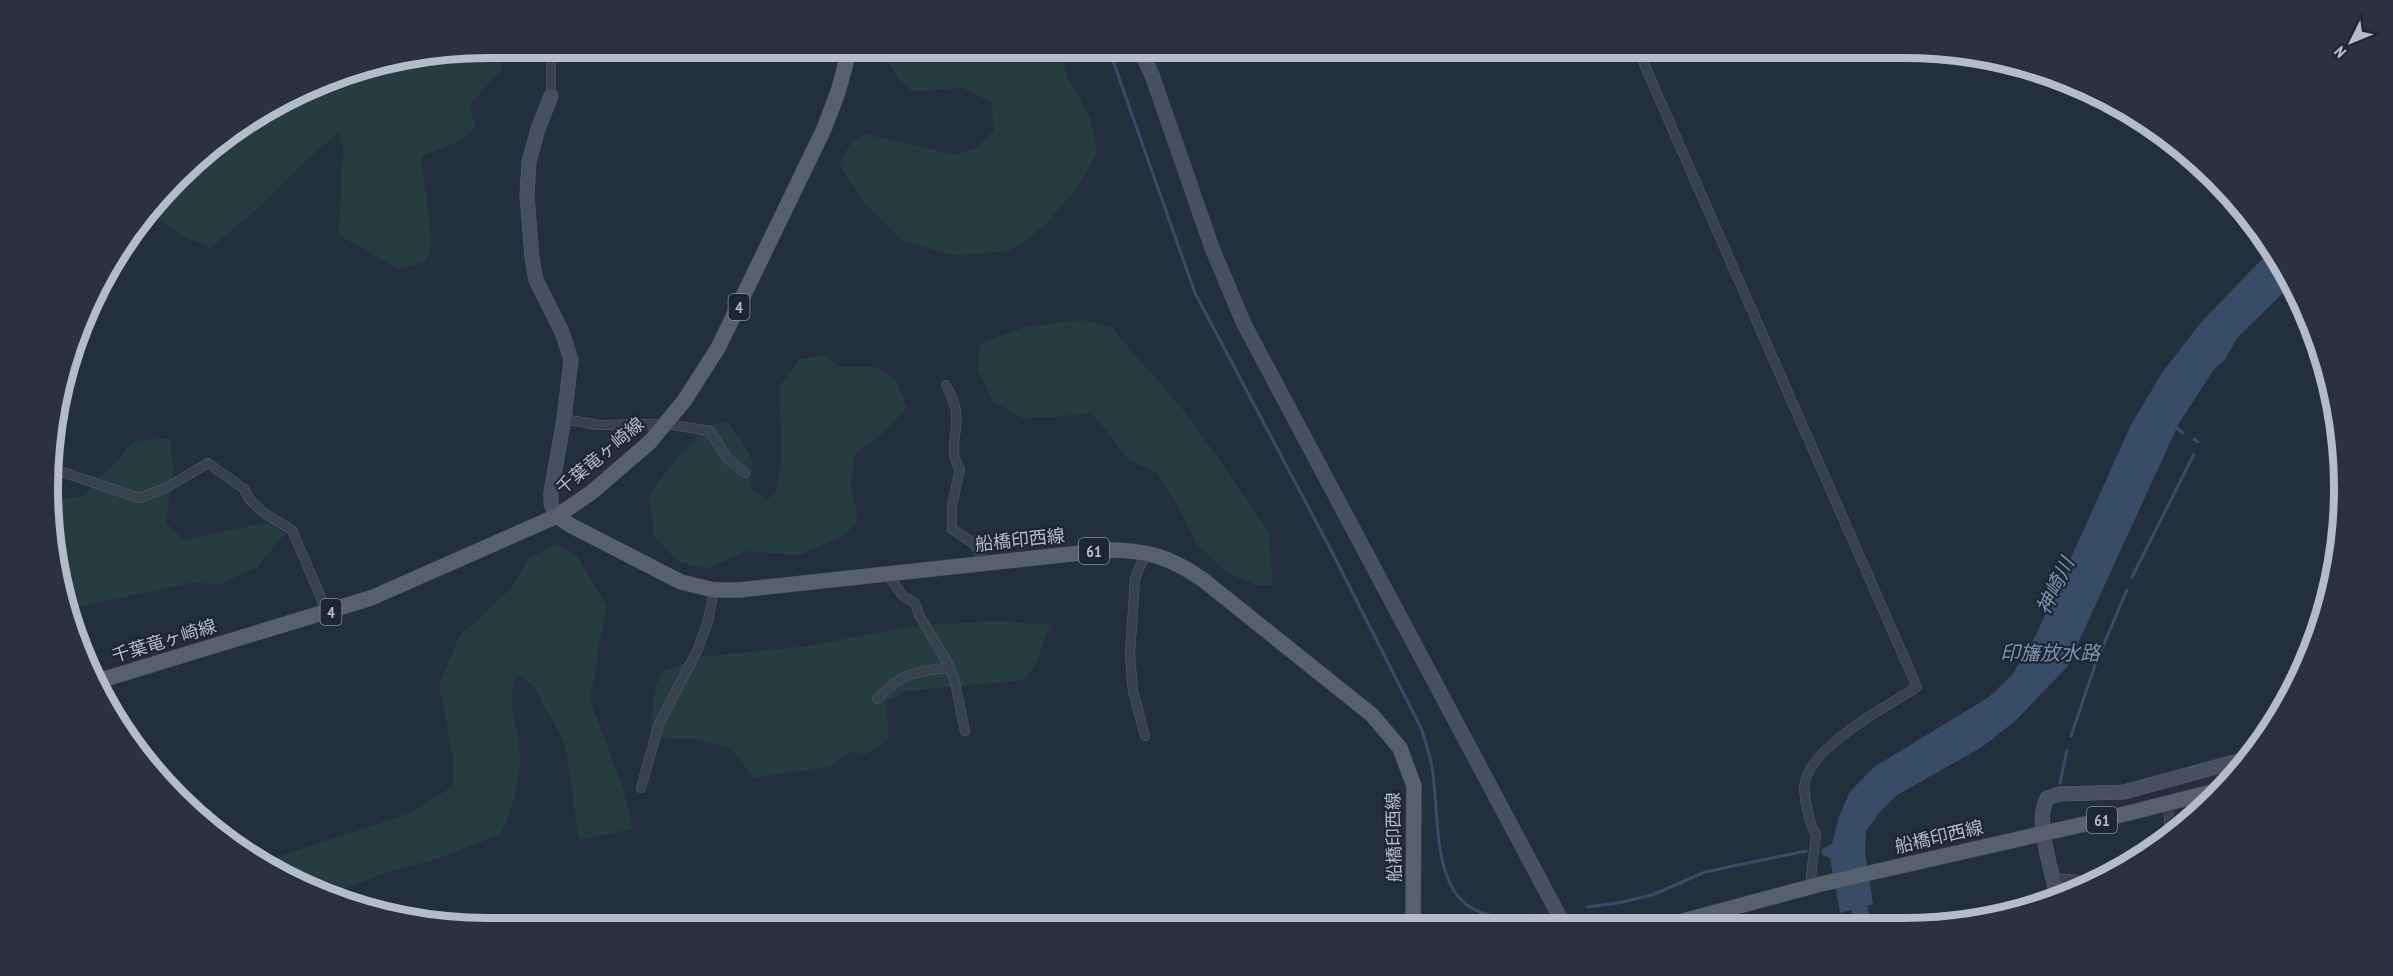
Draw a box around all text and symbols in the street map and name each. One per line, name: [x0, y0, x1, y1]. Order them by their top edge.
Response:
north arrow: [2321, 12, 2381, 72]
text: N: [2330, 42, 2350, 62]
road number: 4: [728, 294, 750, 320]
street label: 千葉竜ヶ崎線: [551, 412, 648, 499]
street label: 船橋印西線: [974, 523, 1066, 556]
road number: 61: [1079, 538, 1109, 564]
water label: 神崎川: [2030, 552, 2081, 619]
road number: 4: [320, 599, 342, 625]
street label: 千葉竜ヶ崎線: [109, 614, 219, 667]
water label: 印旛放水路: [2000, 640, 2102, 666]
street label: 船橋印西線: [1381, 792, 1406, 882]
road number: 61: [2087, 807, 2117, 833]
street label: 船橋印西線: [1892, 815, 1985, 858]

